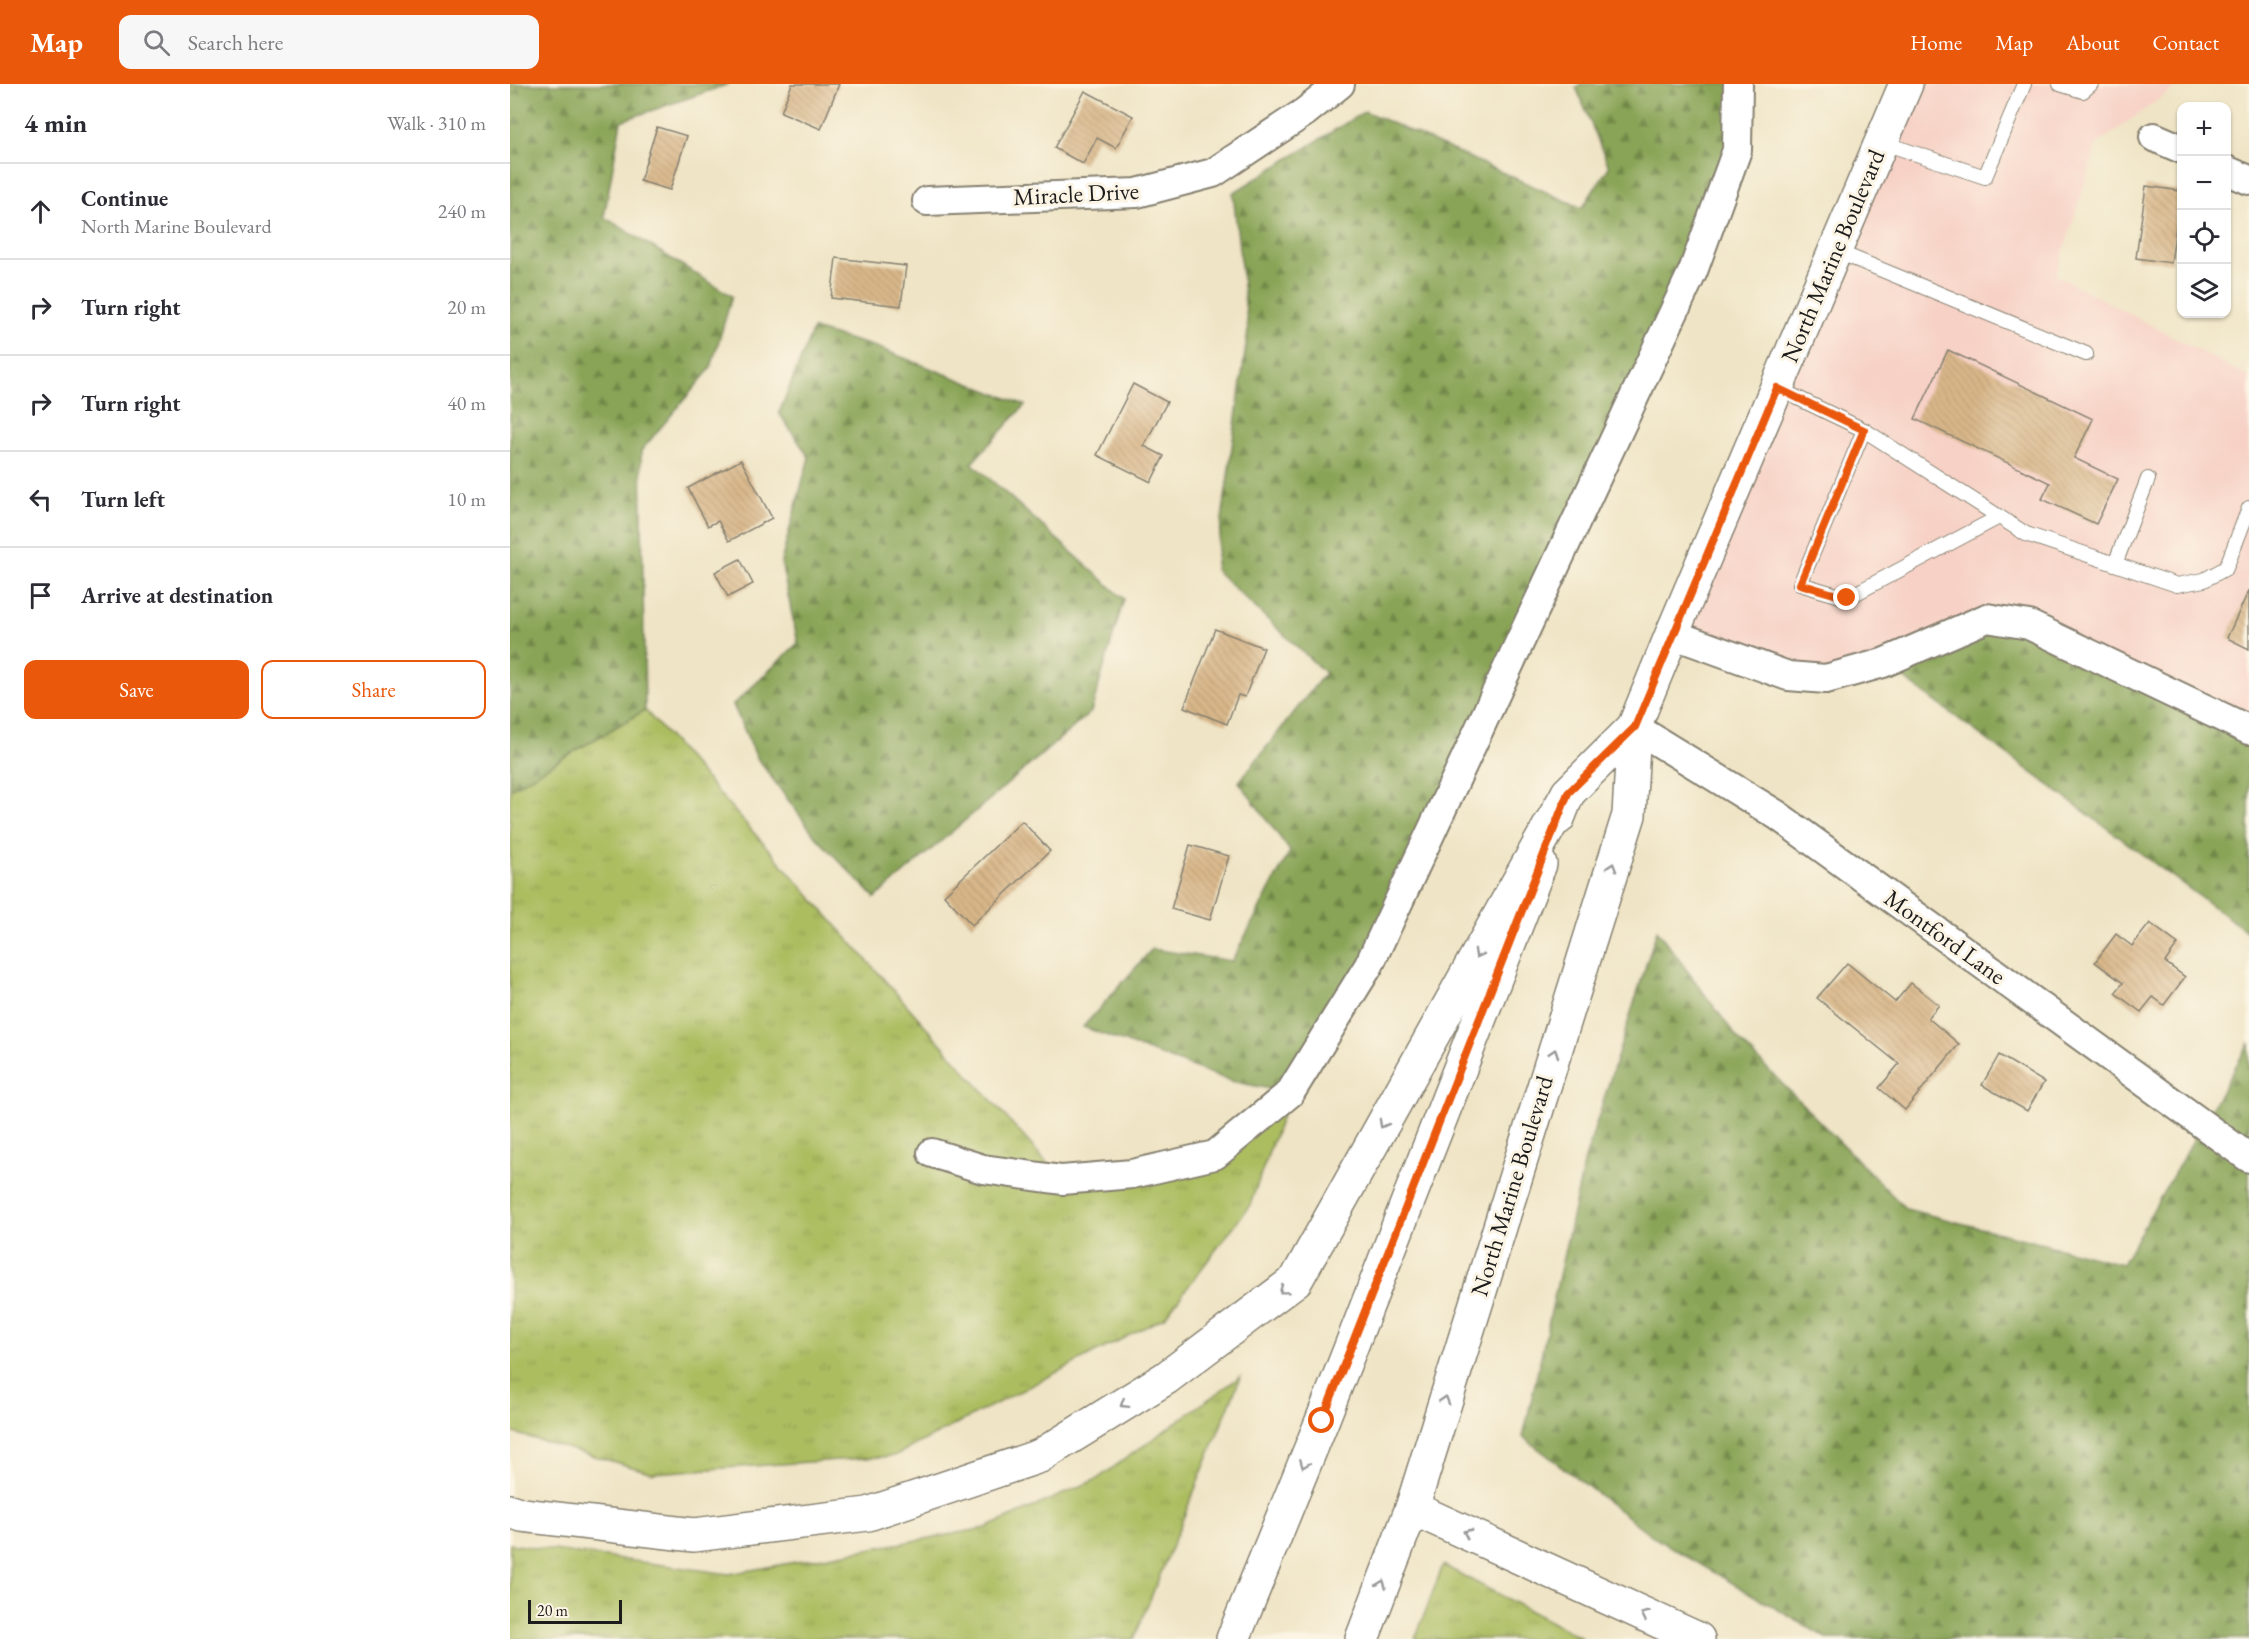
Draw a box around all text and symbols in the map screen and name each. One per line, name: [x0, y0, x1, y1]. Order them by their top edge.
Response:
search box: [119, 15, 539, 69]
text: Map: [30, 24, 83, 60]
icon: search: [140, 26, 173, 59]
text: Search here: [188, 28, 283, 57]
text: Home: [1910, 29, 1962, 56]
text: Map: [1995, 29, 2033, 56]
text: About: [2066, 29, 2119, 56]
text: Contact: [2152, 29, 2219, 56]
map controls: [2177, 102, 2231, 318]
button: +: [2177, 102, 2231, 156]
text: 4 min: [24, 106, 87, 140]
text: Walk · 310 m: [387, 110, 486, 136]
street label: North Marine Boulevard: [1774, 144, 1892, 367]
button: −: [2177, 156, 2231, 210]
street label: Miracle Drive: [1012, 175, 1140, 212]
text: Continue: [81, 184, 168, 213]
icon: ahead: [24, 195, 57, 228]
text: 240 m: [438, 198, 486, 224]
button: locate: [2177, 210, 2231, 264]
text: North Marine Boulevard: [81, 213, 272, 239]
button: layers: [2177, 264, 2231, 318]
icon: right: [24, 291, 57, 324]
text: Turn right: [81, 293, 180, 322]
text: 20 m: [447, 294, 486, 320]
icon: right: [24, 387, 57, 420]
text: Turn right: [81, 389, 180, 418]
text: 40 m: [447, 390, 486, 416]
icon: left: [24, 483, 57, 516]
text: Turn left: [81, 485, 165, 514]
text: 10 m: [447, 486, 486, 512]
icon: arrive: [24, 579, 57, 612]
text: Arrive at destination: [81, 581, 273, 610]
route end: [1833, 584, 1859, 610]
button: Save: [24, 660, 249, 719]
button: Share: [261, 660, 486, 719]
one-way arrow: [1605, 862, 1617, 873]
street label: Montford Lane: [1878, 882, 2012, 991]
one-way arrow: [1474, 948, 1485, 958]
one-way arrow: [1547, 1048, 1559, 1059]
street label: North Marine Boulevard: [1463, 1071, 1560, 1300]
one-way arrow: [1379, 1118, 1390, 1129]
one-way arrow: [1278, 1283, 1289, 1294]
one-way arrow: [1438, 1395, 1451, 1406]
one-way arrow: [1120, 1396, 1130, 1408]
route start: [1308, 1407, 1334, 1433]
one-way arrow: [1299, 1457, 1311, 1468]
one-way arrow: [1463, 1529, 1474, 1541]
one-way arrow: [1375, 1580, 1388, 1590]
scale bar: [528, 1597, 622, 1624]
text: 20 m: [537, 1600, 568, 1621]
one-way arrow: [1640, 1610, 1651, 1622]

